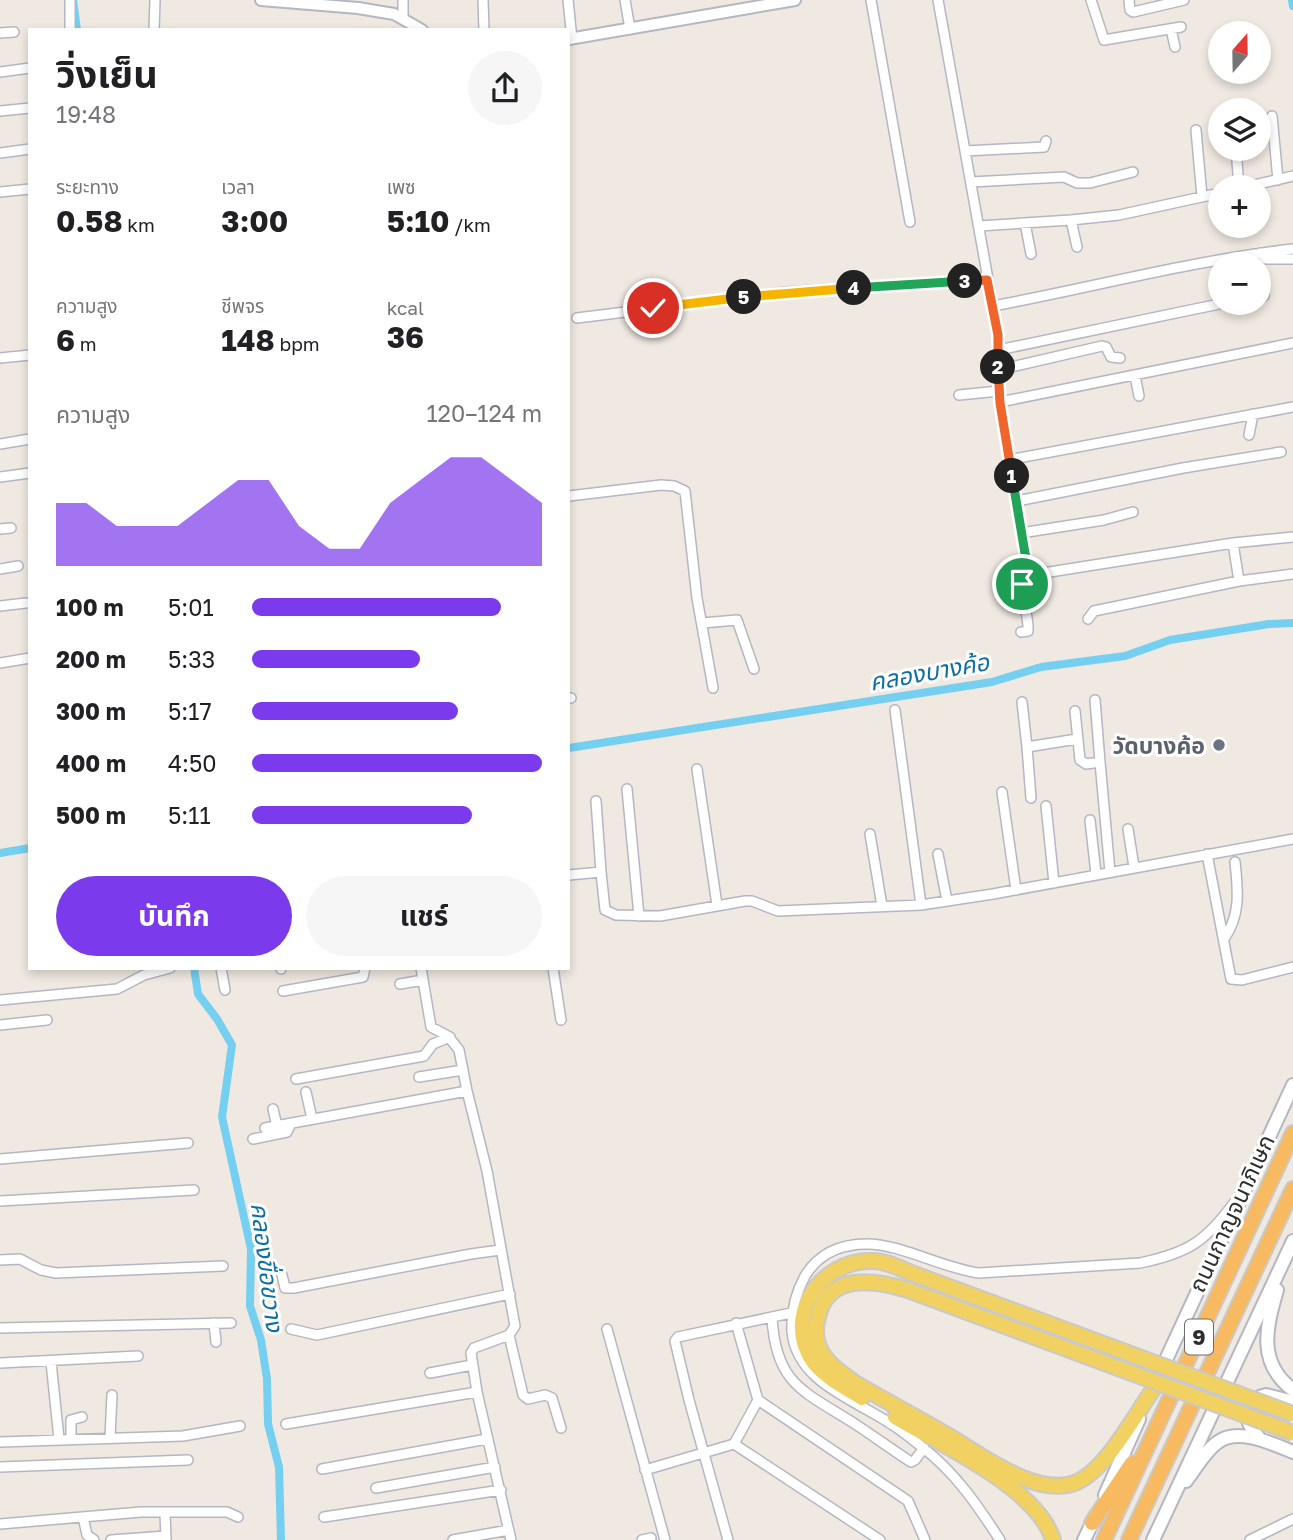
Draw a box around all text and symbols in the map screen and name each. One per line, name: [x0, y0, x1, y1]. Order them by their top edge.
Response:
north arrow: [1208, 21, 1270, 84]
map controls: [1208, 21, 1271, 315]
text: วิ่งเย็น: [56, 51, 158, 96]
button: share: [468, 51, 542, 125]
button: layers: [1208, 98, 1271, 161]
text: 19:48: [56, 100, 116, 128]
text: ระยะทาง: [56, 175, 119, 198]
text: เวลา: [221, 175, 255, 198]
text: เพซ: [387, 175, 416, 198]
button: +: [1208, 175, 1271, 238]
text: 0.58: [56, 203, 123, 239]
text: 3:00: [221, 203, 288, 239]
text: 5:10: [387, 203, 450, 239]
text: km: [123, 213, 155, 236]
text: /km: [450, 213, 491, 236]
button: −: [1208, 252, 1271, 315]
pin: 3: [948, 264, 982, 298]
text: 3: [959, 269, 970, 292]
pin: 4: [836, 270, 872, 306]
text: 4: [848, 276, 859, 299]
pin: [623, 278, 683, 338]
pin: 5: [726, 280, 762, 314]
text: 5: [738, 285, 749, 308]
icon: check: [634, 289, 672, 327]
text: ความสูง: [56, 294, 117, 317]
text: ชีพจร: [221, 294, 264, 317]
text: kcal: [387, 296, 424, 319]
text: 36: [387, 319, 424, 355]
text: 6: [56, 322, 75, 358]
text: 148: [221, 322, 275, 358]
text: m: [75, 332, 97, 355]
text: bpm: [275, 332, 320, 355]
pin: 2: [981, 350, 1016, 384]
text: 2: [992, 355, 1003, 378]
text: 120–124 m: [426, 399, 542, 427]
text: ความสูง: [56, 400, 130, 428]
pin: 1: [995, 458, 1030, 494]
text: 1: [1007, 464, 1016, 487]
pin: [992, 554, 1052, 614]
icon: arrive: [1003, 565, 1041, 603]
text: 100 m: [56, 593, 124, 621]
text: 5:01: [168, 593, 214, 621]
text: 200 m: [56, 645, 126, 673]
text: 5:33: [168, 645, 215, 673]
water label: คลองบางค้อ: [867, 646, 992, 696]
text: 300 m: [56, 697, 126, 725]
text: 5:17: [168, 697, 212, 725]
place label: วัดบางค้อ: [1112, 731, 1205, 759]
marker: วัดบางค้อ: [1211, 737, 1227, 753]
text: 400 m: [56, 749, 126, 777]
text: 4:50: [168, 749, 217, 777]
text: 500 m: [56, 801, 126, 829]
text: 5:11: [168, 801, 211, 829]
button: บันทึก: [56, 876, 292, 956]
button: แชร์: [306, 876, 542, 956]
street label: ถนนกาญจนาภิเษก: [1182, 1130, 1280, 1296]
water label: คลองขื่อขวาง: [246, 1201, 291, 1334]
road number: 9: [1185, 1320, 1213, 1354]

